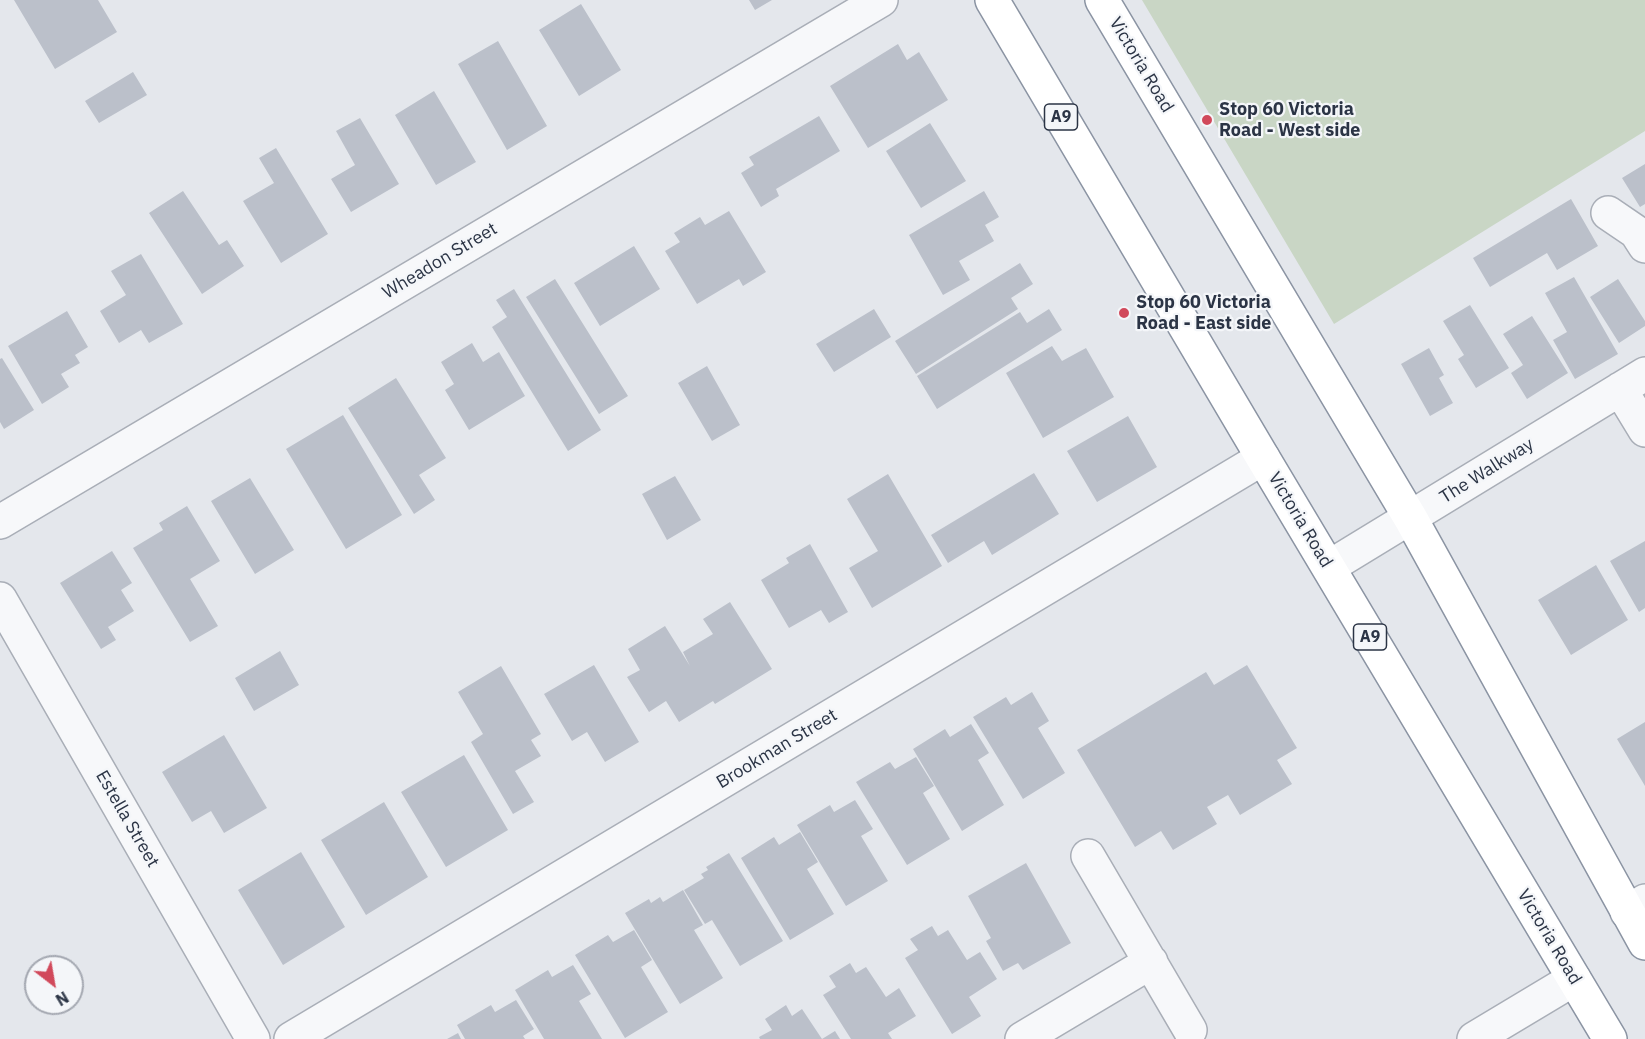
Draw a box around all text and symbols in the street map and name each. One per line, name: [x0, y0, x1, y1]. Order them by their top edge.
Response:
street label: Victoria Road: [1104, 13, 1178, 117]
place label: Stop 60 Victoria Road - West side: [1219, 99, 1360, 142]
road number: A9: [1044, 104, 1078, 130]
marker: Stop 60 Victoria Road - West side: [1200, 113, 1214, 127]
street label: Wheadon Street: [379, 218, 501, 304]
place label: Stop 60 Victoria Road - East side: [1136, 292, 1271, 334]
marker: Stop 60 Victoria Road - East side: [1117, 306, 1131, 320]
street label: The Walkway: [1436, 434, 1538, 508]
street label: Victoria Road: [1263, 468, 1337, 572]
road number: A9: [1354, 624, 1386, 650]
street label: Brookman Street: [713, 704, 841, 794]
street label: Estella Street: [91, 767, 163, 871]
street label: Victoria Road: [1512, 885, 1586, 989]
north arrow: [24, 955, 84, 1015]
text: N: [52, 987, 72, 1010]

